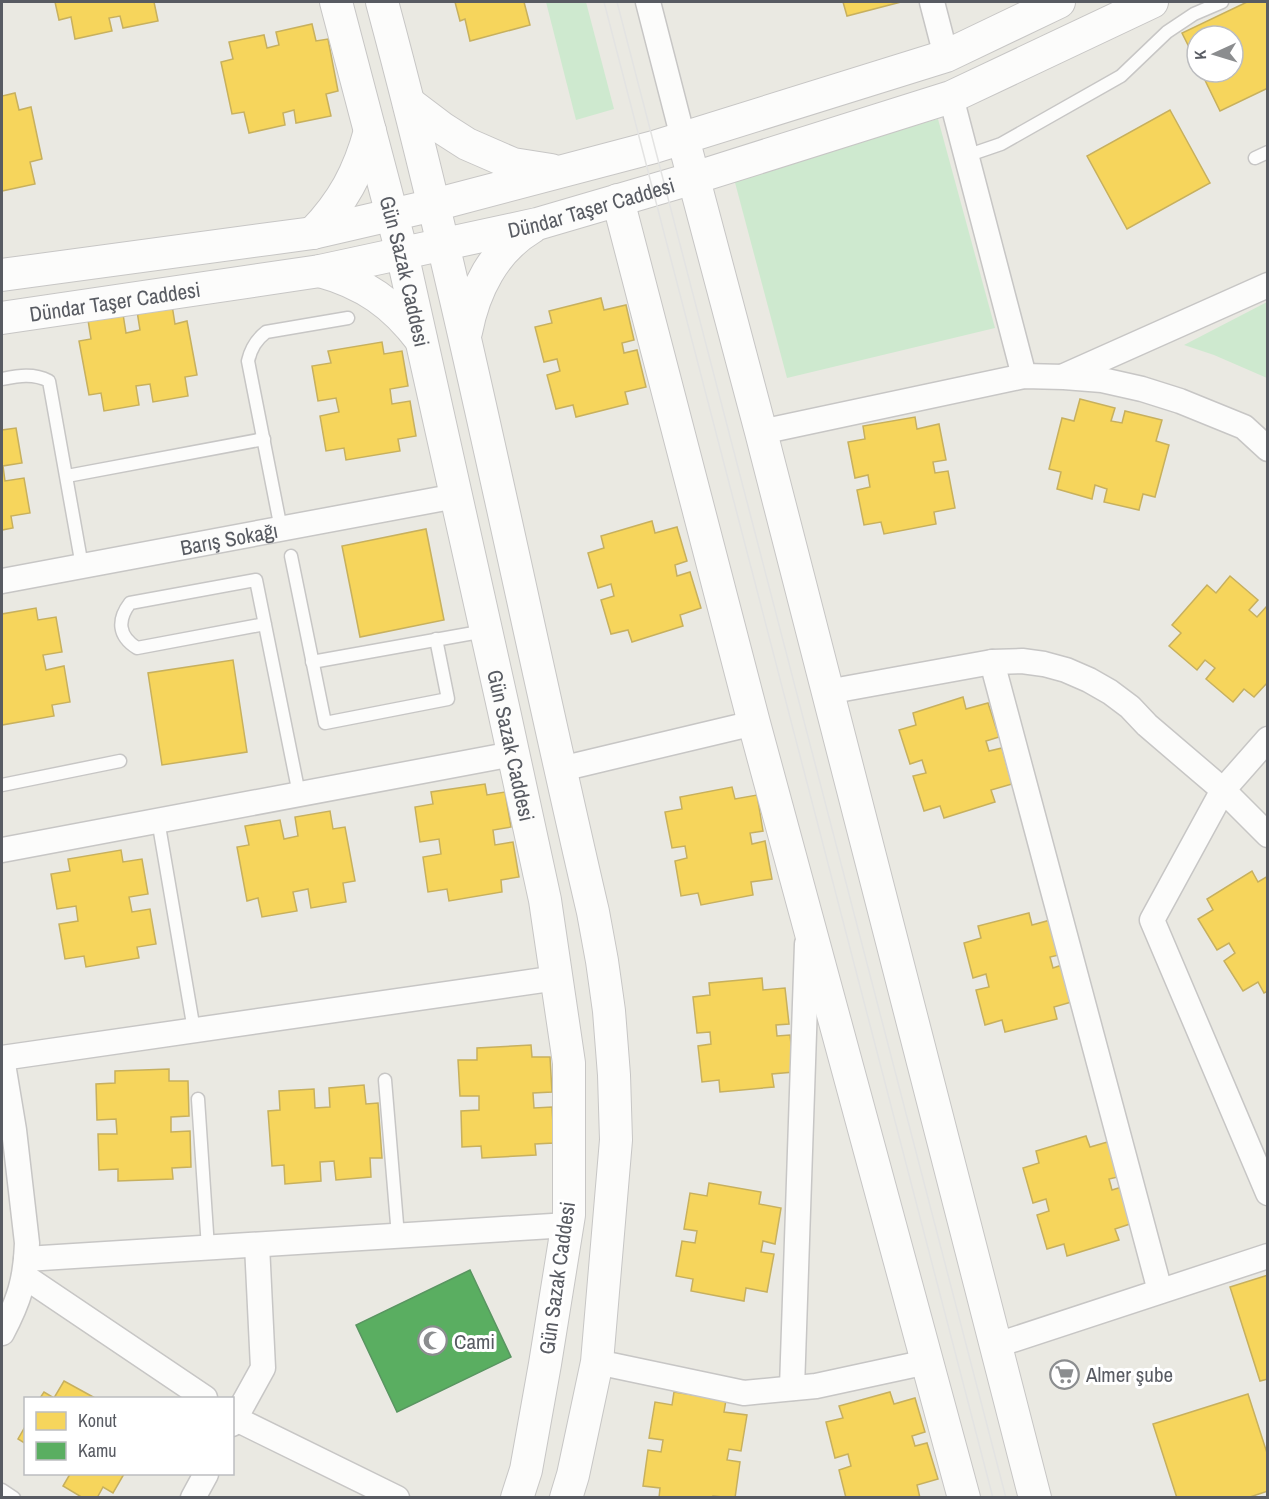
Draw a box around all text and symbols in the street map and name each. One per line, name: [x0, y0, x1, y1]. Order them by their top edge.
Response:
north arrow: [1185, 24, 1245, 84]
text: K: [1189, 49, 1211, 61]
street label: Dündar Taşer Caddesi: [505, 170, 678, 244]
street label: Gün Sazak Caddesi: [373, 193, 437, 349]
street label: Dündar Taşer Caddesi: [27, 274, 202, 328]
street label: Barış Sokağı: [178, 515, 280, 562]
street label: Gün Sazak Caddesi: [481, 667, 542, 824]
street label: Gün Sazak Caddesi: [532, 1200, 582, 1356]
mosque icon: Cami: [417, 1325, 449, 1357]
place label: Cami: [454, 1327, 495, 1356]
supermarket icon: Almer şube: [1049, 1358, 1081, 1390]
place label: Almer şube: [1085, 1360, 1173, 1389]
legend: [24, 1397, 234, 1475]
text: Konut: [78, 1408, 117, 1433]
text: Kamu: [78, 1438, 117, 1463]

